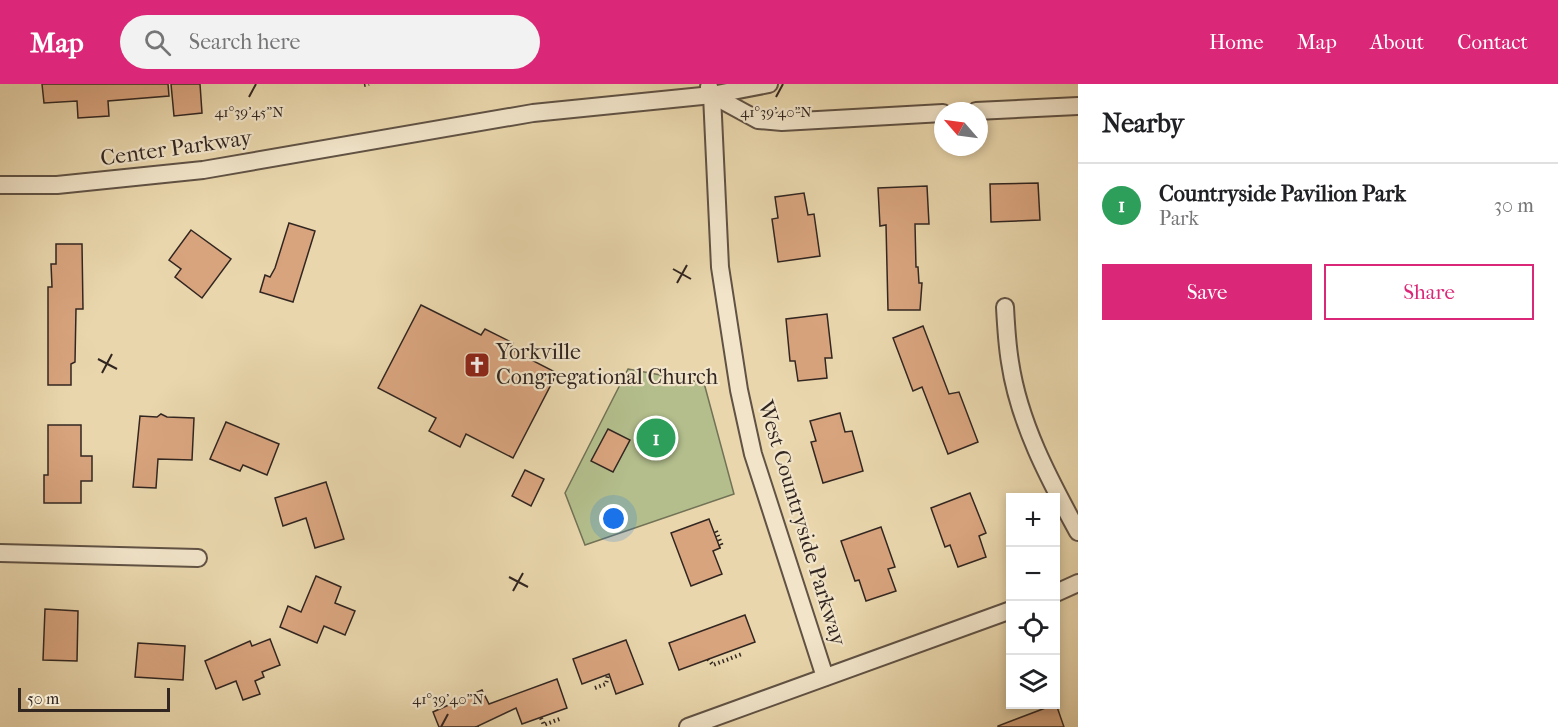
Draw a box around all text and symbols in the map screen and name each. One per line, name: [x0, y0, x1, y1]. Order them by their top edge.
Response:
search box: [120, 15, 540, 69]
text: Map: [30, 26, 84, 59]
icon: search: [141, 26, 174, 59]
text: Search here: [189, 29, 300, 55]
text: Home: [1209, 30, 1264, 54]
text: Map: [1297, 30, 1337, 54]
text: About: [1370, 30, 1424, 54]
text: Contact: [1457, 30, 1528, 54]
north arrow: [934, 102, 988, 156]
text: 41°39'45"N: [214, 103, 284, 121]
text: 41°39'40"N: [740, 103, 812, 121]
text: Nearby: [1102, 108, 1184, 139]
street label: Center Parkway: [99, 124, 255, 171]
text: Countryside Pavilion Park: [1159, 181, 1406, 207]
text: 1: [1118, 194, 1125, 217]
text: 30 m: [1494, 194, 1534, 217]
text: Park: [1159, 207, 1199, 230]
button: Save: [1102, 264, 1312, 320]
button: Share: [1324, 264, 1534, 320]
place label: Yorkville Congregational Church: [495, 339, 719, 390]
church icon: Yorkville Congregational Church: [462, 350, 492, 380]
street label: West Countryside Parkway: [752, 396, 852, 650]
pin: 1: [636, 416, 676, 460]
map controls: [1006, 493, 1060, 709]
button: +: [1006, 493, 1060, 547]
your location: [599, 504, 628, 533]
button: −: [1006, 547, 1060, 601]
button: locate: [1006, 601, 1060, 655]
button: layers: [1006, 655, 1060, 709]
scale bar: [18, 685, 170, 712]
text: 50 m: [27, 689, 59, 708]
text: 41°39'40"N: [412, 690, 484, 708]

